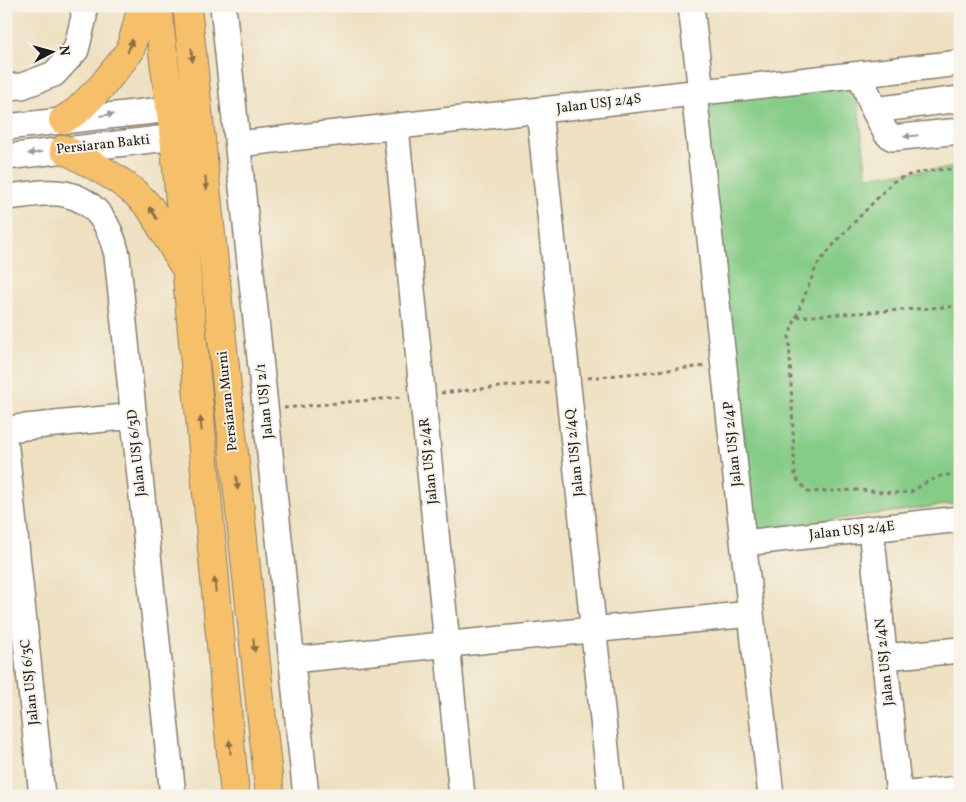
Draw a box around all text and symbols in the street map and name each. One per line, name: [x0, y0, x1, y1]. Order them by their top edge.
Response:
north arrow: [28, 28, 78, 78]
one-way arrow: [127, 39, 134, 54]
text: N: [53, 45, 73, 57]
one-way arrow: [188, 47, 196, 63]
street label: Jalan USJ 2/4S: [555, 89, 643, 119]
one-way arrow: [99, 111, 115, 119]
street label: Persiaran Bakti: [55, 131, 151, 159]
one-way arrow: [903, 132, 919, 140]
one-way arrow: [27, 149, 43, 157]
one-way arrow: [202, 175, 210, 191]
one-way arrow: [149, 207, 158, 220]
street label: Persiaran Murni: [213, 350, 243, 452]
street label: Jalan USJ 2/1: [252, 362, 278, 440]
street label: Jalan USJ 2/4P: [719, 400, 747, 488]
street label: Jalan USJ 6/3D: [123, 408, 151, 498]
street label: Jalan USJ 2/4Q: [561, 408, 589, 498]
one-way arrow: [196, 415, 204, 431]
street label: Jalan USJ 2/4R: [415, 416, 443, 505]
one-way arrow: [233, 476, 241, 492]
street label: Jalan USJ 2/4E: [808, 517, 896, 545]
one-way arrow: [211, 577, 219, 593]
street label: Jalan USJ 2/4N: [871, 617, 899, 707]
one-way arrow: [250, 637, 258, 653]
street label: Jalan USJ 6/3C: [16, 638, 44, 726]
one-way arrow: [226, 739, 234, 755]

